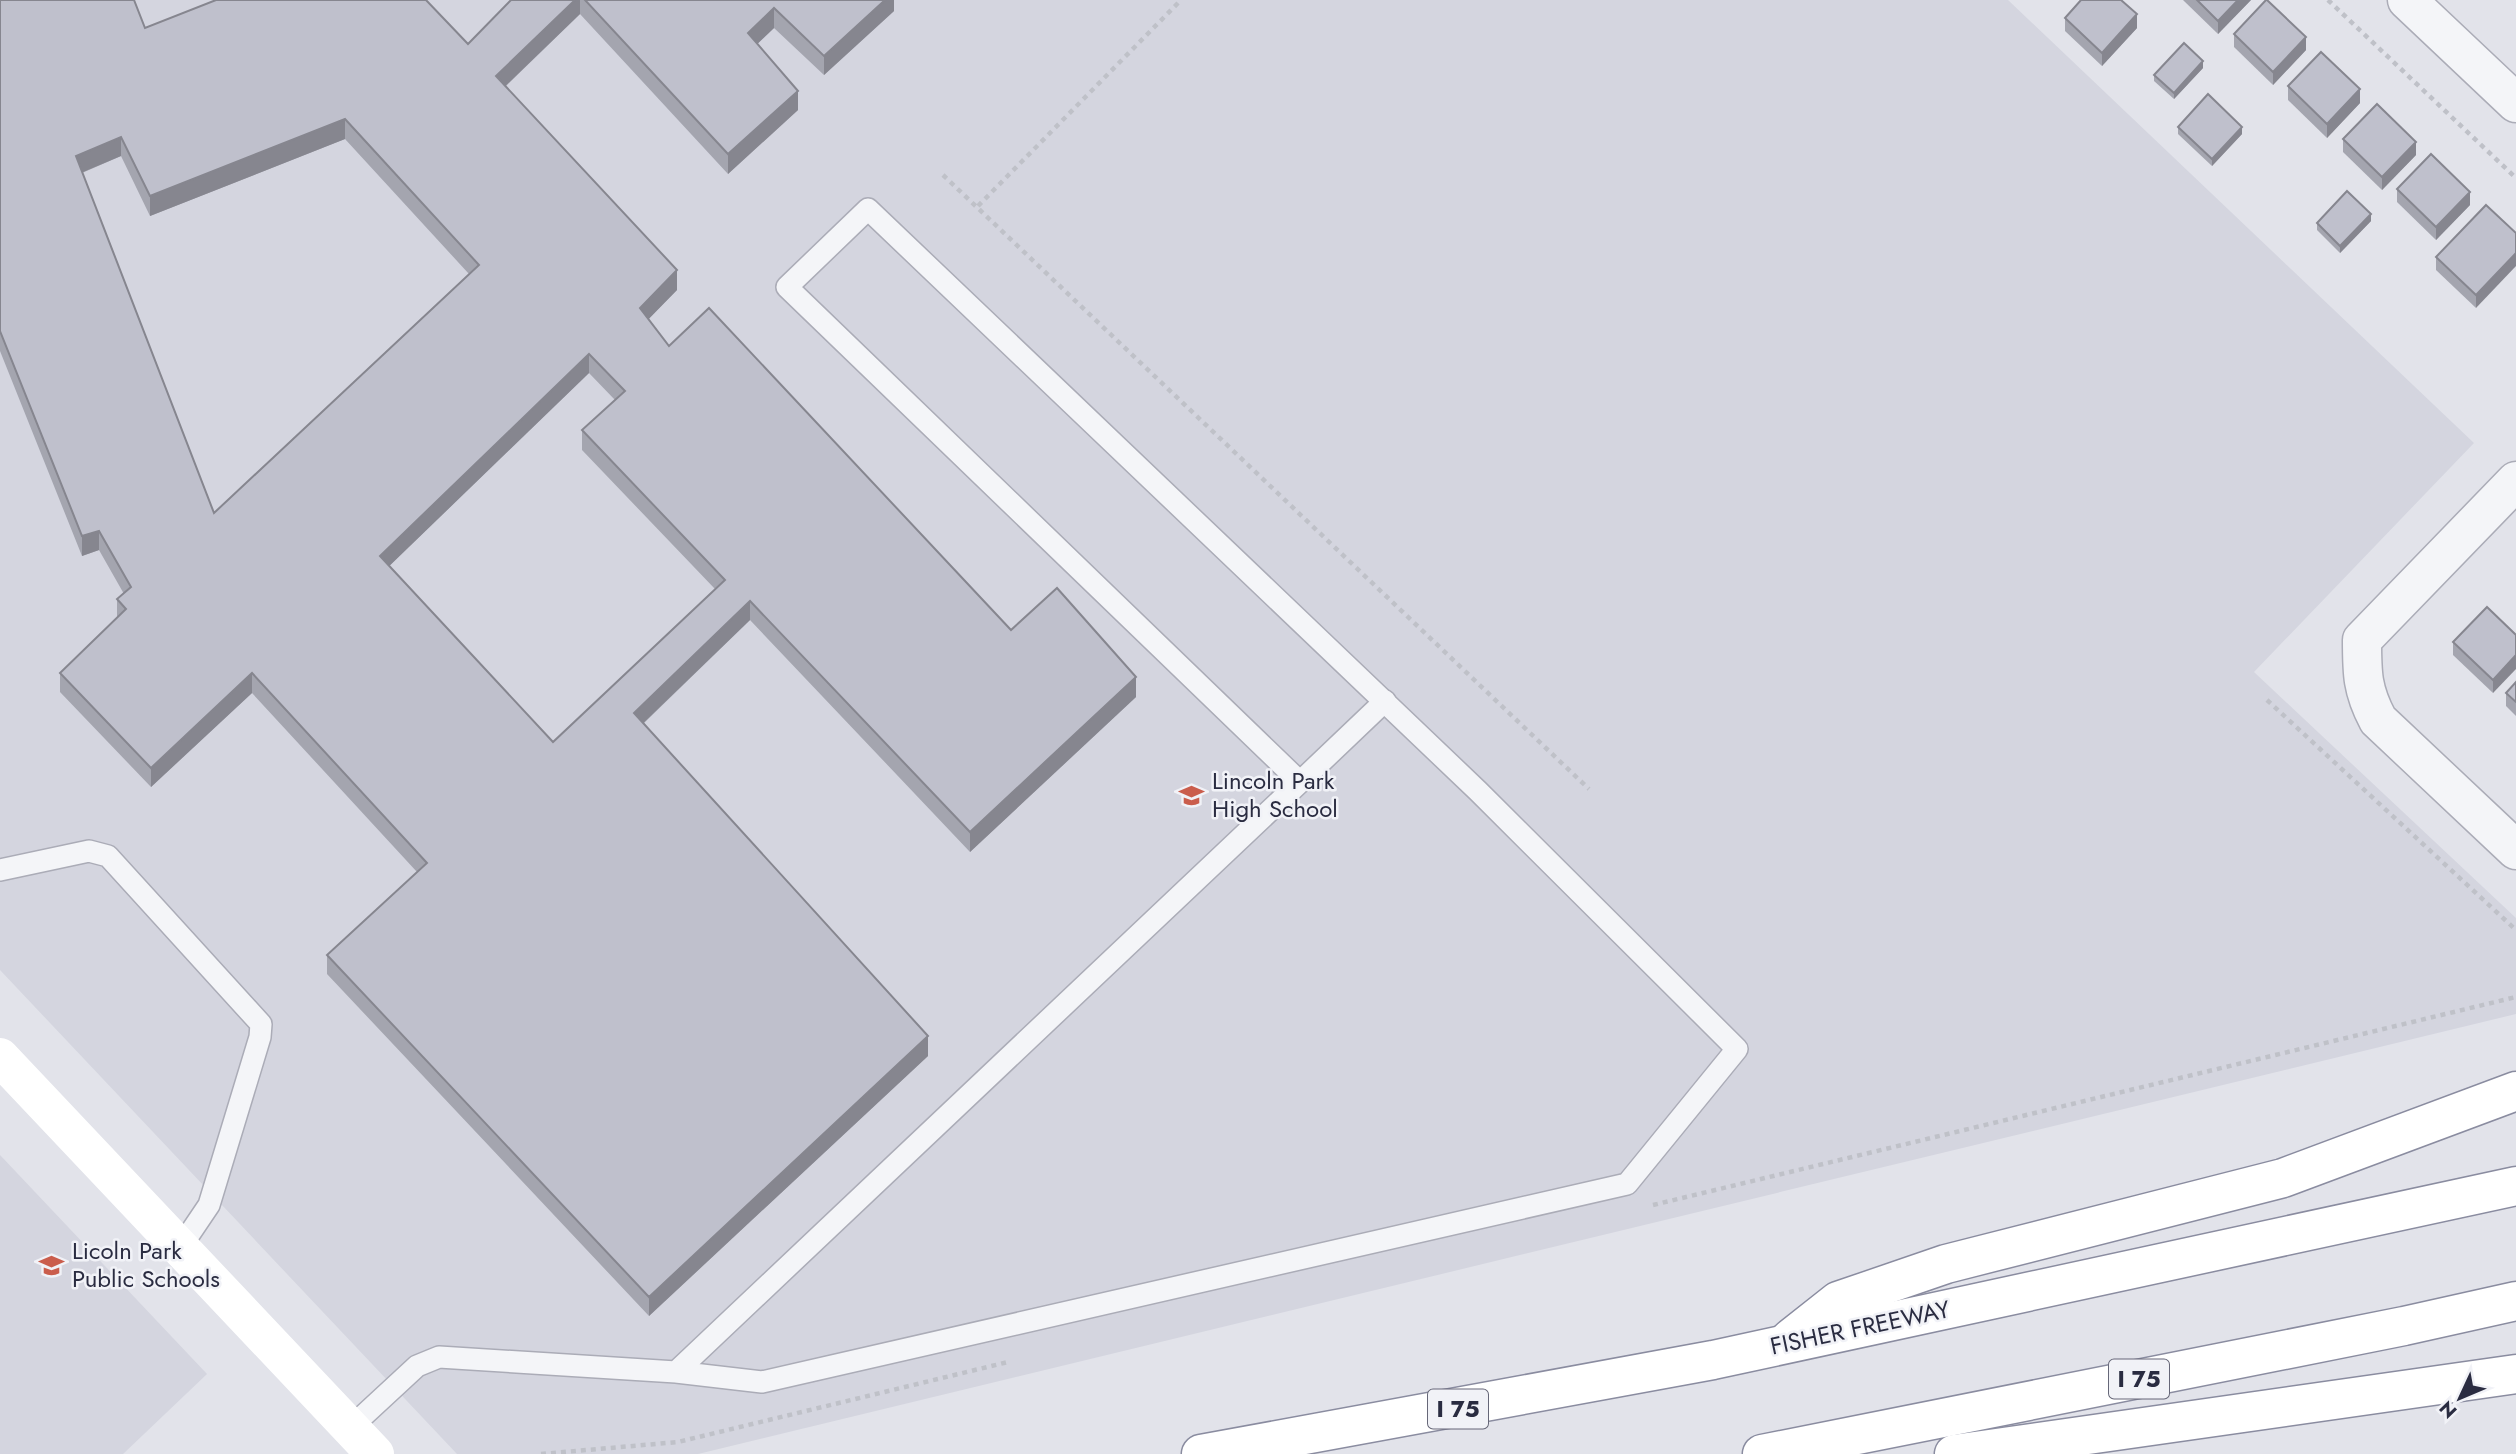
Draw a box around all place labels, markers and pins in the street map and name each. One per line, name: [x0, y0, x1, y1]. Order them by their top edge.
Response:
place label: Lincoln Park High School: [1212, 763, 1338, 826]
school or university icon: Lincoln Park High School: [1178, 781, 1206, 809]
place label: Licoln Park Public Schools: [72, 1233, 220, 1296]
school or university icon: Licoln Park Public Schools: [38, 1251, 66, 1279]

